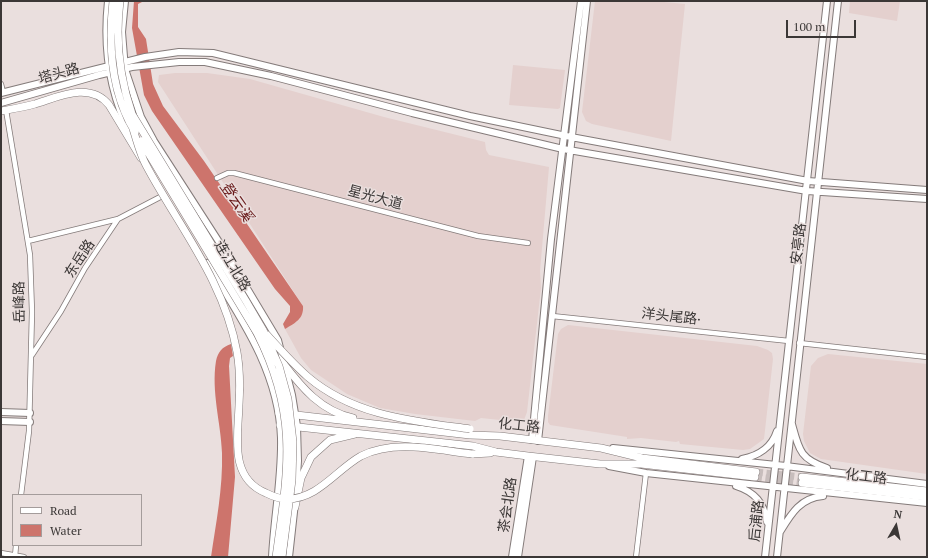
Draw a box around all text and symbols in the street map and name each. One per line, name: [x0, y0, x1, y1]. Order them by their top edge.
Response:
scale bar: [788, 12, 858, 38]
text: 100 m: [793, 19, 825, 34]
street label: 塔头路: [36, 60, 82, 88]
water label: 登云溪: [216, 178, 256, 226]
street label: 星光大道: [346, 183, 404, 213]
street label: 安亭路: [788, 222, 810, 266]
street label: 东岳路: [62, 237, 98, 281]
street label: 连江北路: [210, 238, 254, 294]
street label: 岳峰路: [11, 281, 29, 323]
street label: 洋头尾路·: [641, 306, 701, 328]
street label: 化工路: [497, 415, 541, 437]
street label: 化工路: [844, 466, 888, 488]
street label: 茶会北路: [496, 476, 520, 534]
legend: [12, 494, 142, 546]
street label: 后浦路: [746, 499, 768, 543]
text: Road: [50, 503, 77, 518]
north arrow: [876, 506, 916, 546]
text: N: [893, 507, 903, 522]
text: Water: [50, 523, 82, 538]

